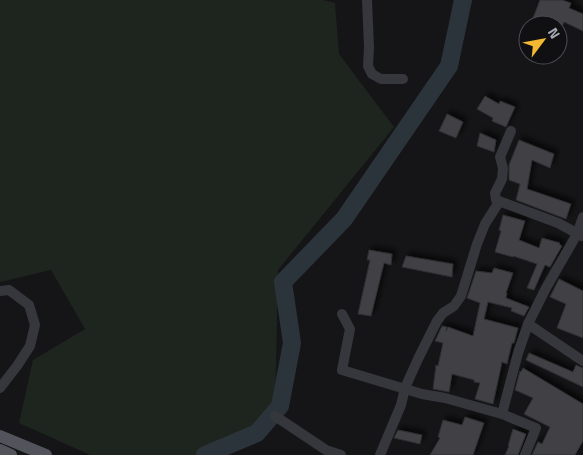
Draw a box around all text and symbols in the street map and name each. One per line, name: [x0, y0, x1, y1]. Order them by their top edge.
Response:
north arrow: [518, 15, 568, 65]
text: N: [543, 23, 566, 43]

